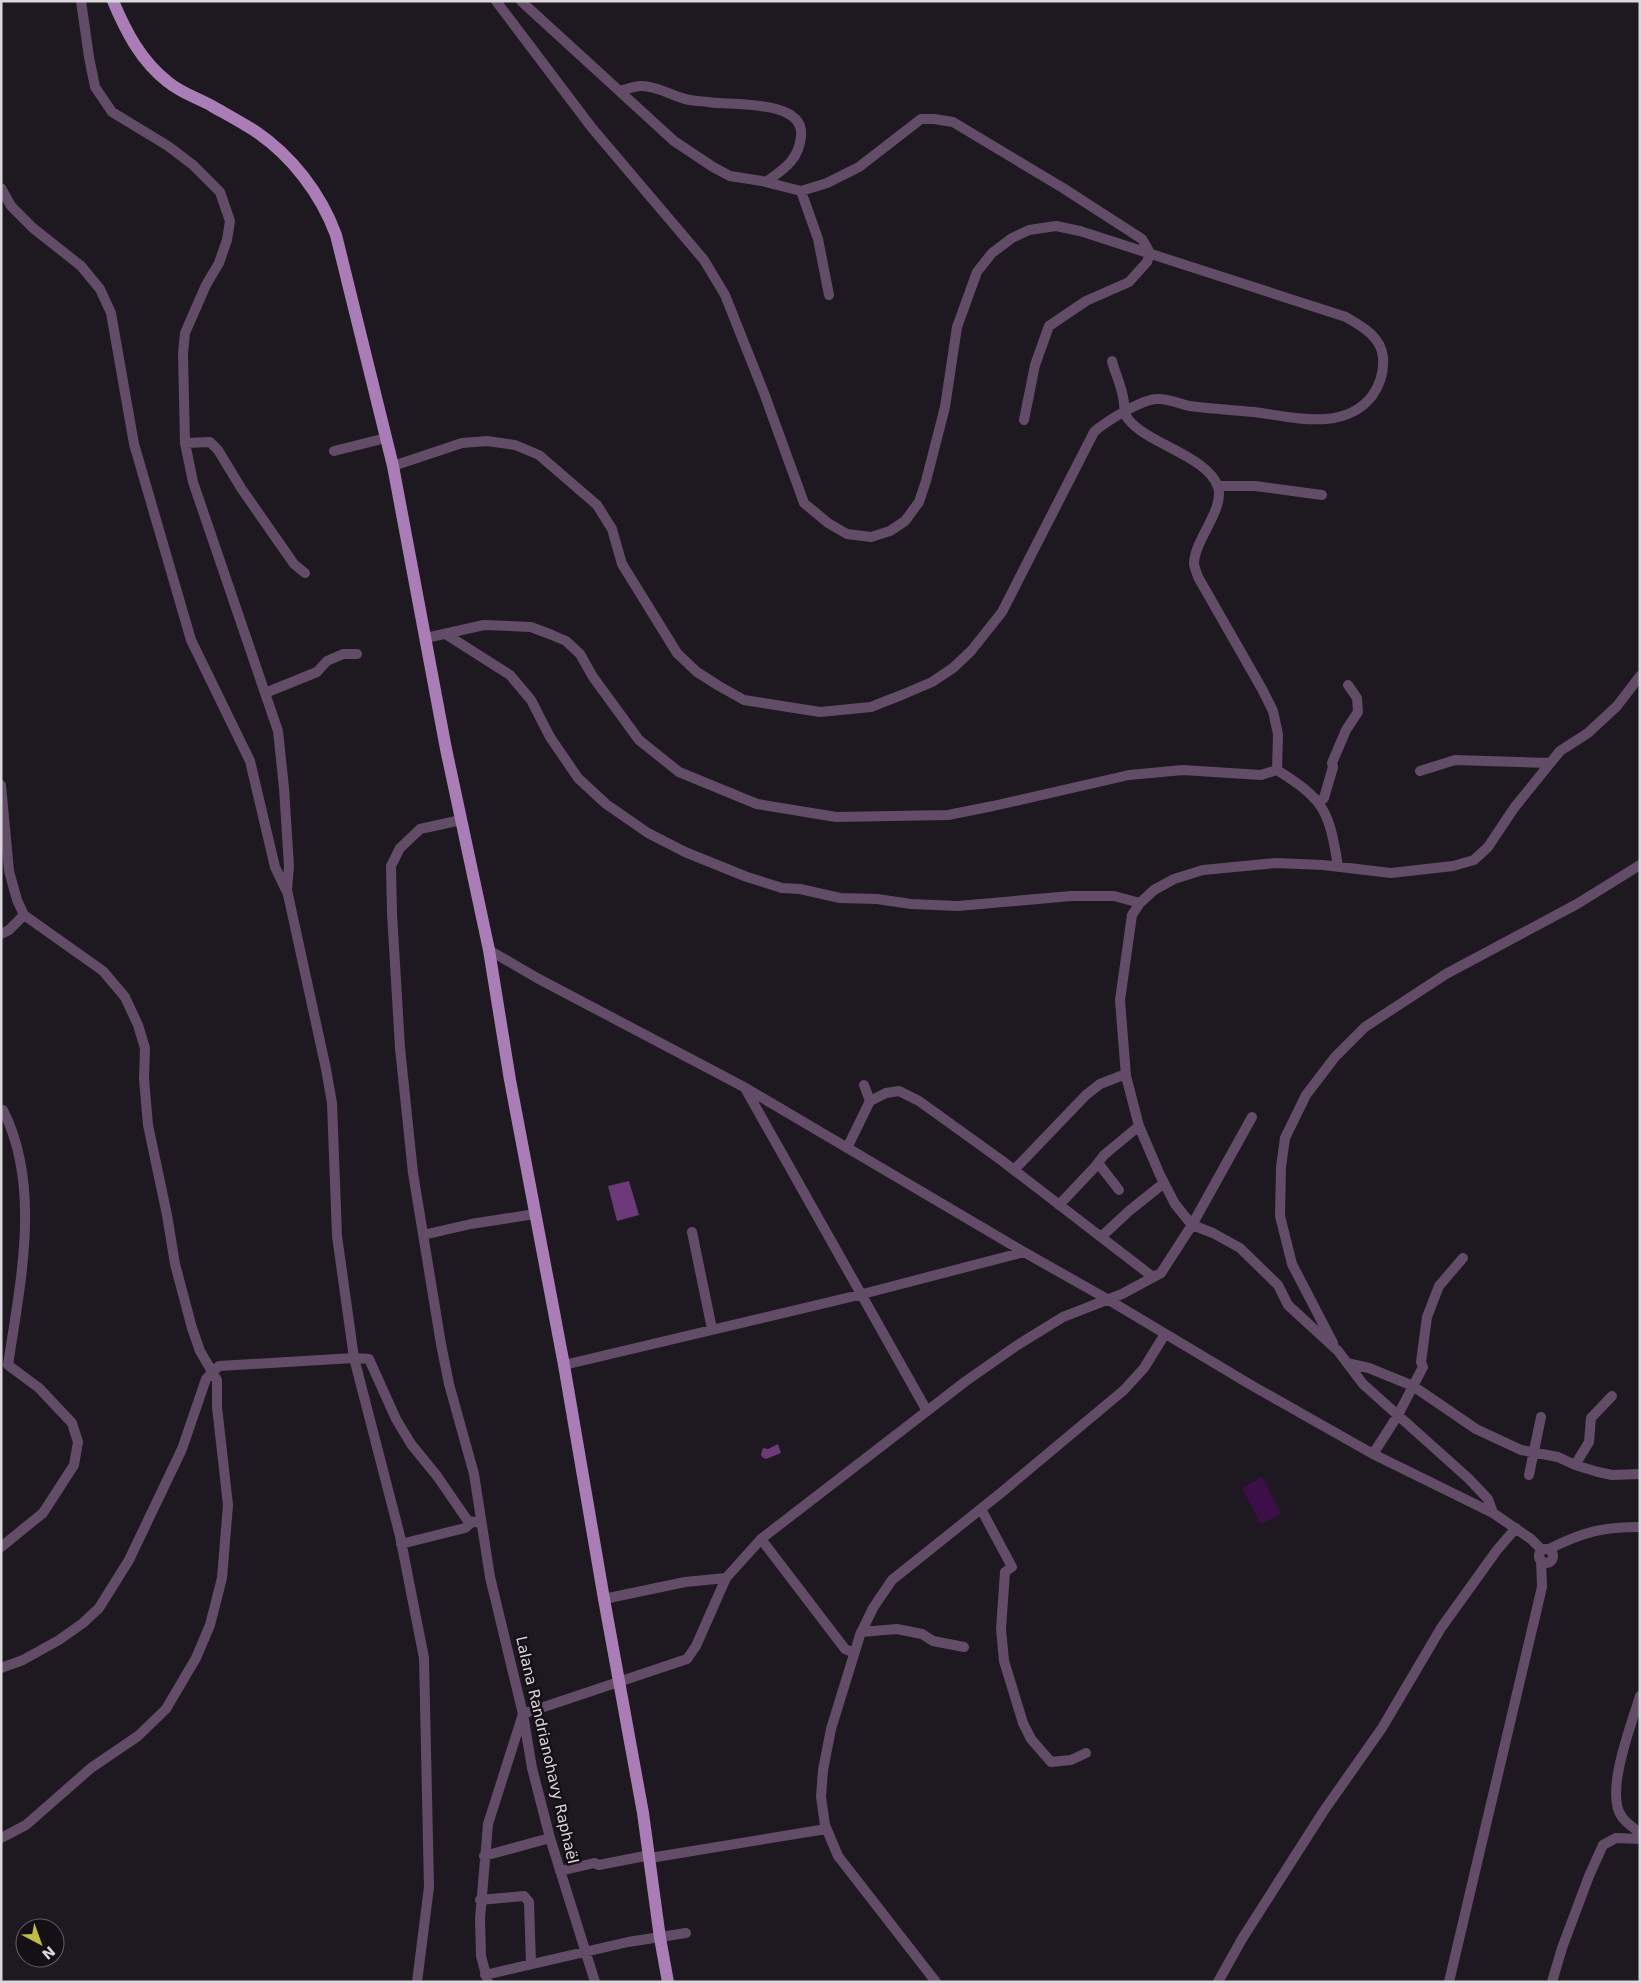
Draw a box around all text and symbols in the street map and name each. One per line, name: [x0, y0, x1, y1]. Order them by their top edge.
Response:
street label: Lalana Randrianohavy Raphaël: [512, 1634, 582, 1866]
north arrow: [15, 1918, 65, 1968]
text: N: [39, 1943, 58, 1963]

